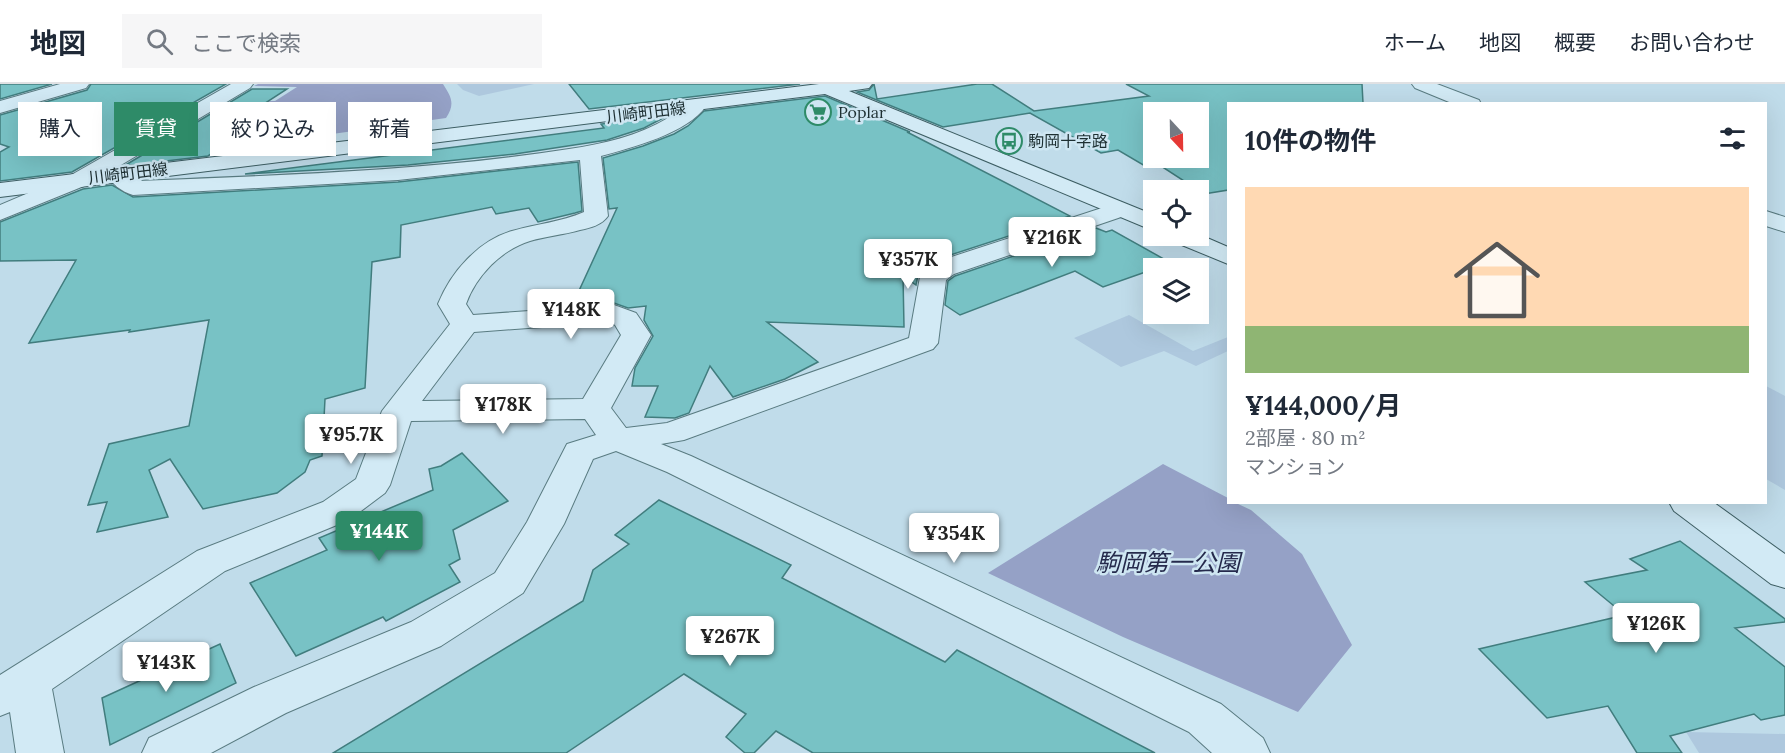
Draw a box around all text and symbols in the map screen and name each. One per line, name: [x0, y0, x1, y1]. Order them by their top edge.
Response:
search box: [122, 14, 542, 68]
text: 地図: [30, 25, 86, 61]
icon: search: [143, 25, 176, 58]
text: ここで検索: [191, 29, 301, 57]
text: ホーム: [1384, 29, 1446, 56]
text: 地図: [1479, 29, 1521, 56]
text: 概要: [1554, 29, 1596, 56]
text: お問い合わせ: [1629, 29, 1755, 56]
street label: 川崎町田線: [605, 97, 687, 127]
supermarket icon: Poplar: [803, 97, 833, 127]
chip: 購入: [18, 102, 102, 156]
chip: 賃貸: [114, 102, 198, 156]
chip: 絞り込み: [210, 102, 336, 156]
chip: 新着: [348, 102, 432, 156]
place label: Poplar: [838, 102, 886, 122]
north arrow: [1143, 102, 1209, 168]
map controls: [1143, 102, 1209, 324]
icon: filters: [1716, 122, 1749, 155]
text: 10件の物件: [1245, 124, 1376, 157]
bus stop icon: 駒岡十字路: [994, 126, 1024, 156]
place label: 駒岡十字路: [1028, 131, 1108, 151]
street label: 川崎町田線: [87, 158, 169, 188]
button: locate: [1143, 180, 1209, 246]
pin: ¥216K: [1010, 217, 1094, 268]
text: ¥216K: [1023, 224, 1081, 249]
icon: home: [1443, 226, 1551, 334]
pin: ¥357K: [866, 239, 950, 290]
text: ¥357K: [878, 246, 938, 271]
button: layers: [1143, 258, 1209, 324]
pin: ¥148K: [529, 289, 613, 340]
text: ¥148K: [541, 296, 601, 321]
pin: ¥178K: [461, 384, 545, 435]
text: ¥144,000/月: [1245, 389, 1401, 422]
text: ¥178K: [474, 391, 532, 416]
pin: ¥95.7K: [302, 414, 400, 465]
text: ¥95.7K: [319, 421, 383, 446]
text: 2部屋 · 80 m²: [1245, 425, 1366, 450]
text: マンション: [1245, 454, 1345, 479]
pin: ¥144K: [337, 511, 421, 562]
pin: ¥354K: [912, 513, 996, 564]
text: ¥144K: [350, 518, 408, 543]
text: ¥354K: [923, 520, 985, 545]
park label: 駒岡第一公園: [1096, 547, 1243, 578]
pin: ¥126K: [1614, 603, 1698, 654]
text: ¥126K: [1627, 610, 1685, 635]
pin: ¥267K: [688, 616, 772, 667]
text: ¥267K: [700, 623, 760, 648]
pin: ¥143K: [124, 642, 208, 693]
text: ¥143K: [137, 649, 195, 674]

